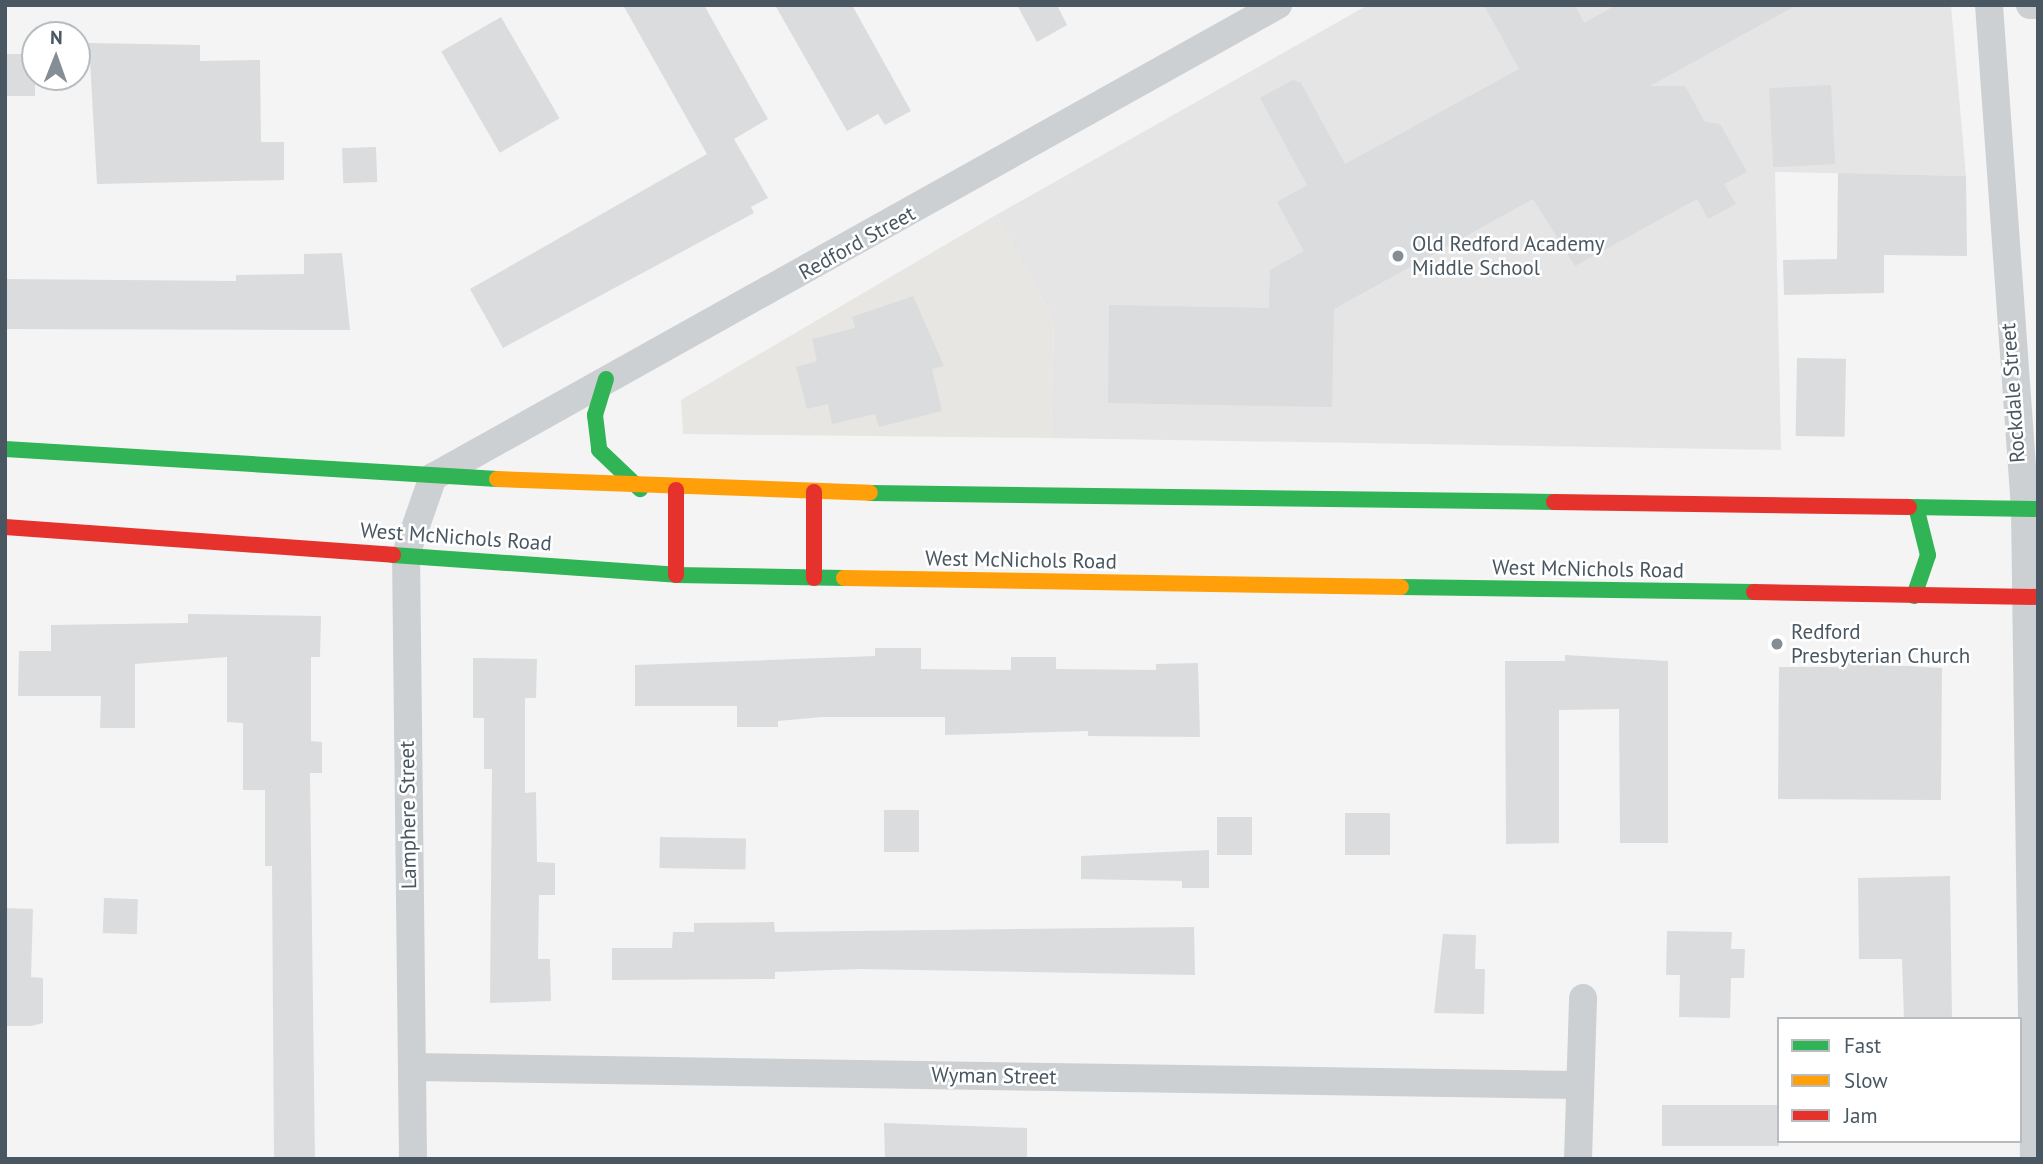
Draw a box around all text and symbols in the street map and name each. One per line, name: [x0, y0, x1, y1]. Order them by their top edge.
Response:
north arrow: [21, 21, 91, 91]
text: N: [50, 25, 63, 49]
street label: Redford Street: [795, 201, 919, 285]
place label: Old Redford Academy Middle School: [1412, 231, 1605, 281]
marker: Old Redford Academy Middle School: [1390, 248, 1406, 264]
street label: Rockdale Street: [1996, 322, 2030, 464]
street label: West McNichols Road: [359, 518, 553, 556]
street label: West McNichols Road: [925, 546, 1117, 574]
street label: West McNichols Road: [1492, 555, 1684, 583]
place label: Redford Presbyterian Church: [1791, 619, 1970, 669]
marker: Redford Presbyterian Church: [1769, 636, 1785, 652]
street label: Lamphere Street: [394, 741, 422, 889]
legend: [1777, 1017, 2022, 1143]
text: Fast: [1844, 1032, 1881, 1059]
street label: Wyman Street: [931, 1062, 1057, 1090]
text: Slow: [1844, 1067, 1888, 1094]
text: Jam: [1844, 1102, 1878, 1129]

